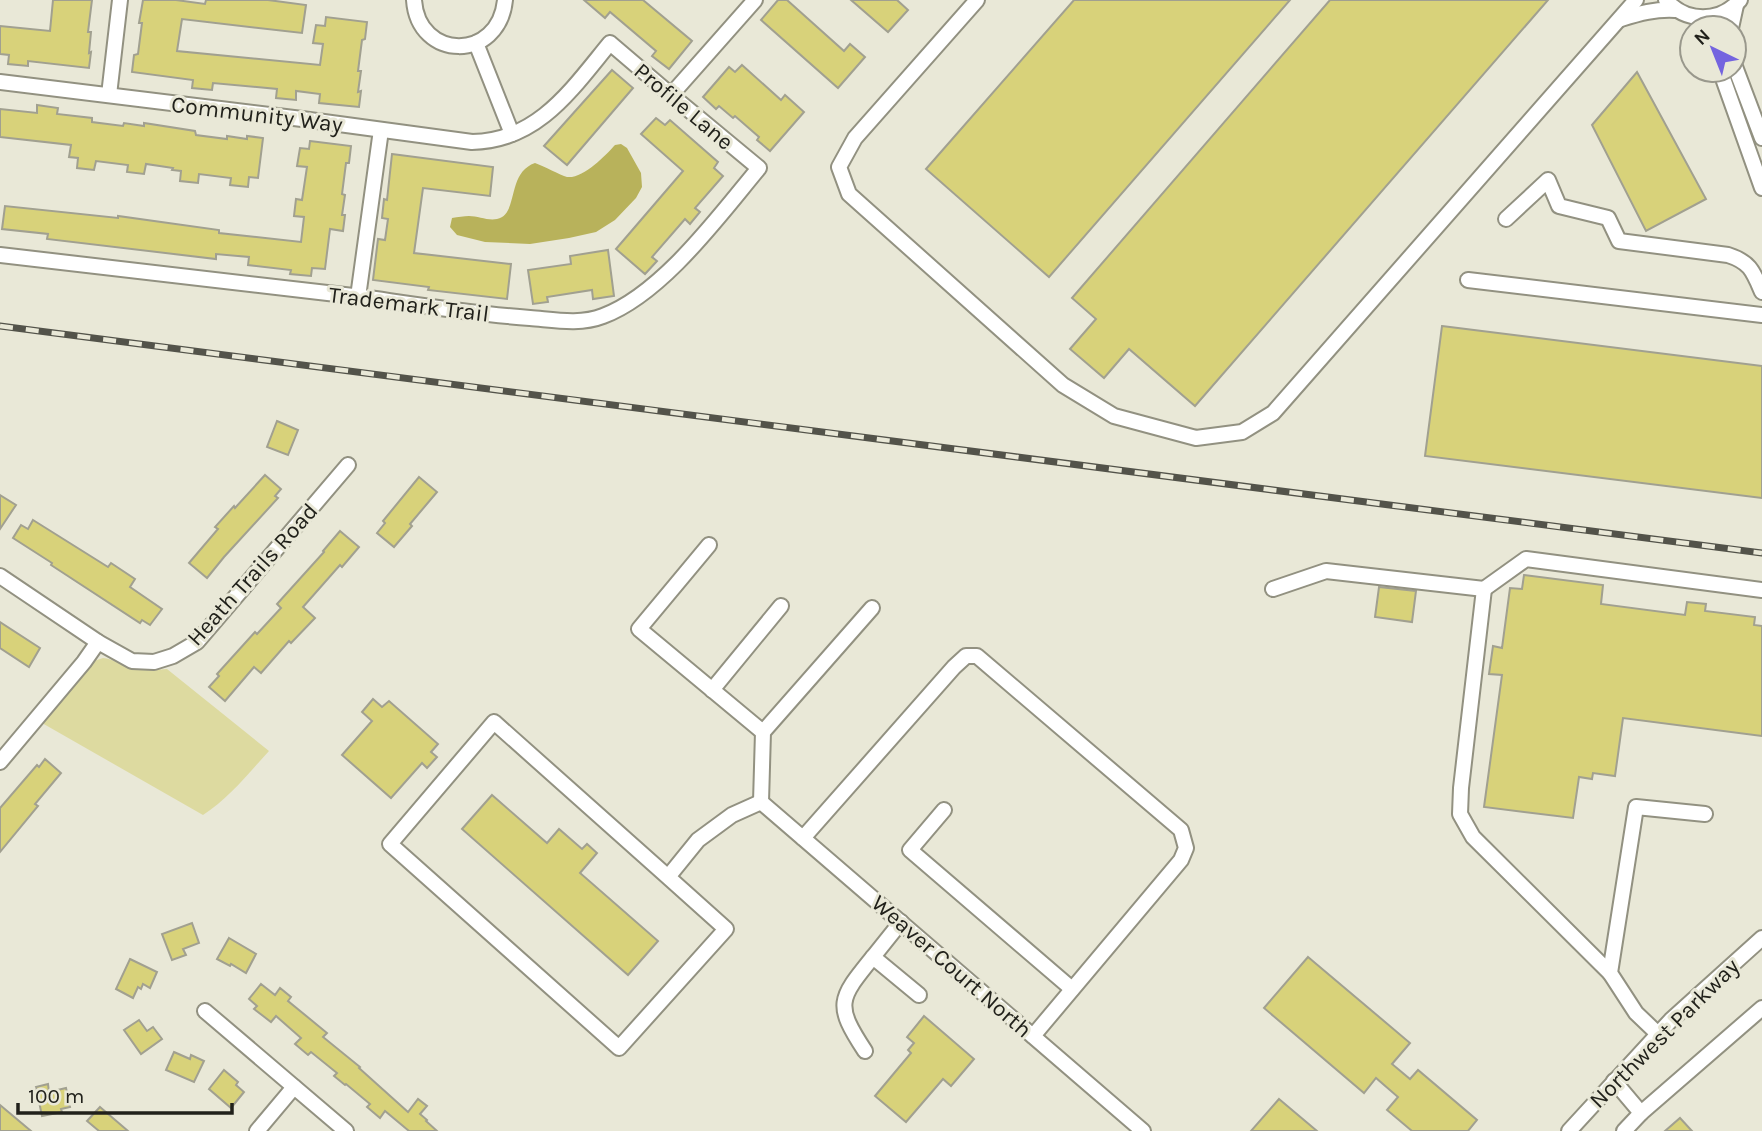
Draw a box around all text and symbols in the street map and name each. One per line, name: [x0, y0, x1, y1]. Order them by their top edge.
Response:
north arrow: [1678, 14, 1748, 84]
text: N: [1690, 25, 1715, 50]
street label: Profile Lane: [629, 57, 739, 156]
street label: Community Way: [170, 91, 344, 138]
street label: Trademark Trail: [327, 281, 491, 328]
street label: Heath Trails Road: [181, 498, 323, 651]
street label: Weaver Court North: [866, 889, 1037, 1043]
street label: Northwest Parkway: [1584, 953, 1745, 1114]
scale bar: [18, 1072, 231, 1116]
text: 100 m: [28, 1084, 85, 1108]

